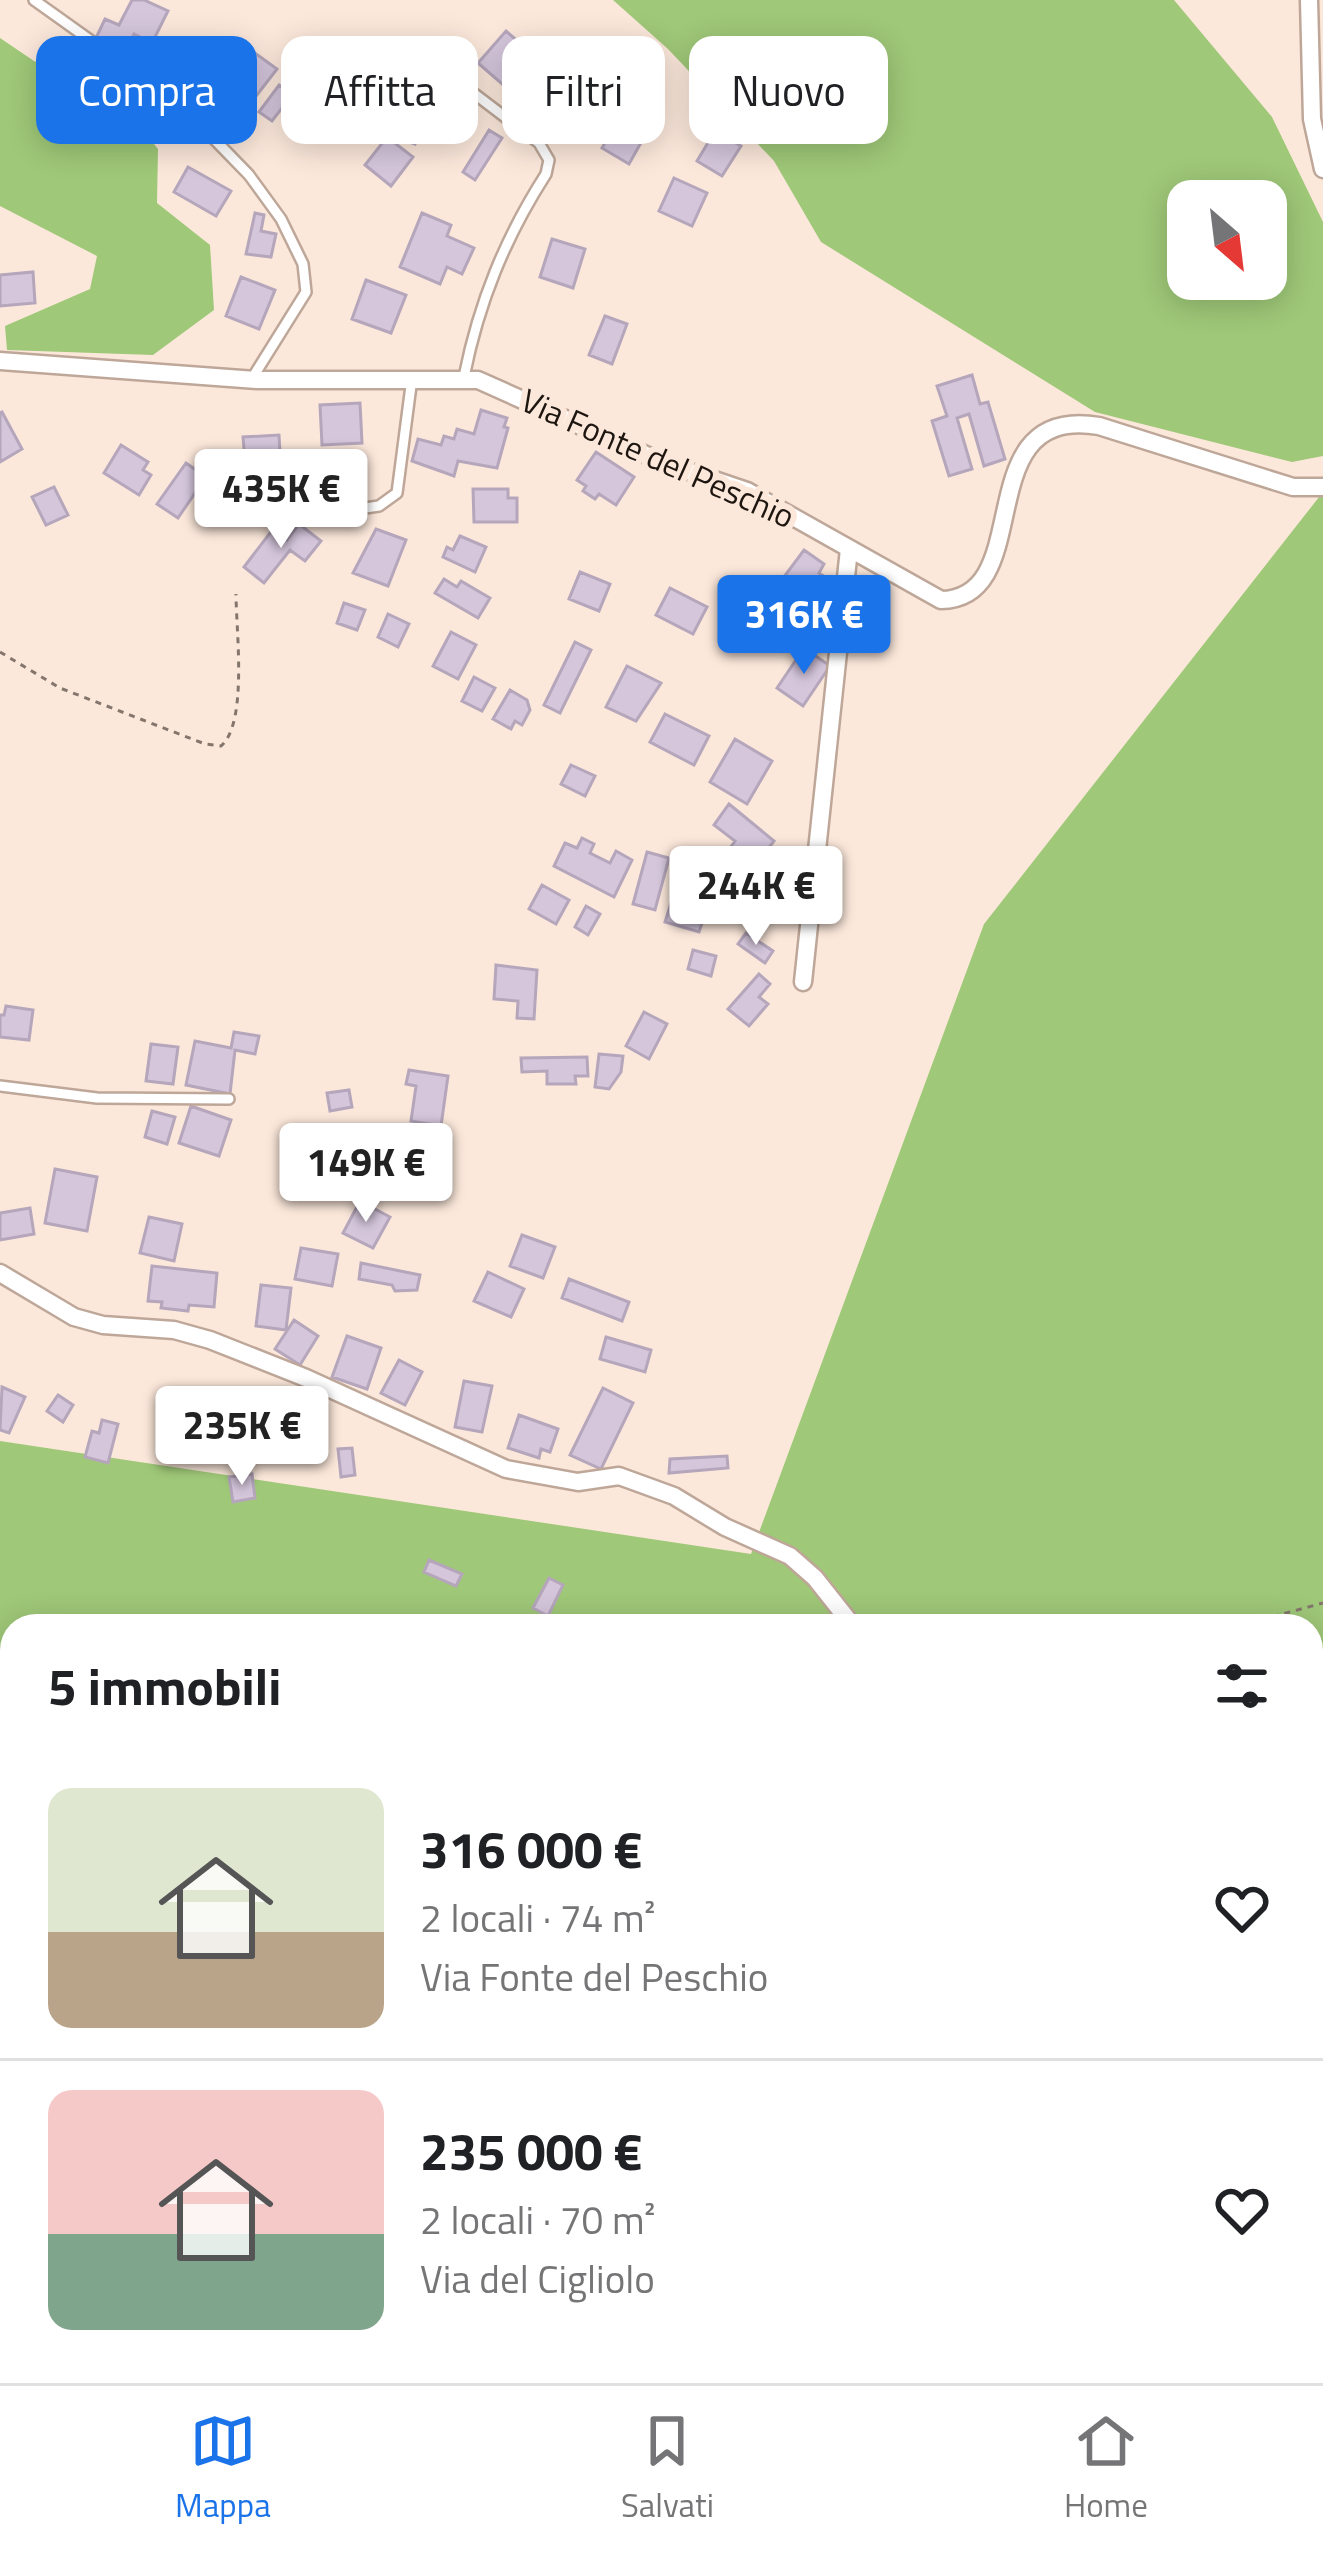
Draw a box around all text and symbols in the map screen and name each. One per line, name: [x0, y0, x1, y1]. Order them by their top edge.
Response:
chip: Compra: [36, 36, 257, 144]
chip: Affitta: [281, 36, 478, 144]
chip: Filtri: [502, 36, 665, 144]
chip: Nuovo: [689, 36, 888, 144]
north arrow: [1167, 180, 1287, 300]
map controls: [1167, 180, 1287, 300]
street label: Via Fonte del Peschio: [513, 375, 803, 541]
pin: 435K €: [183, 449, 379, 551]
text: 435K €: [221, 458, 341, 517]
pin: 316K €: [706, 575, 902, 677]
text: 316K €: [744, 584, 864, 643]
pin: 244K €: [658, 846, 854, 948]
text: 244K €: [696, 855, 816, 914]
pin: 149K €: [268, 1123, 464, 1225]
text: 149K €: [306, 1132, 426, 1191]
pin: 235K €: [144, 1386, 340, 1488]
text: 235K €: [182, 1395, 302, 1454]
text: 5 immobili: [48, 1647, 281, 1725]
icon: filters: [1209, 1653, 1275, 1719]
text: 316 000 €: [420, 1810, 642, 1888]
icon: home: [144, 1836, 288, 1980]
icon: heart: [1209, 1875, 1275, 1941]
text: 2 locali · 74 m²: [420, 1888, 656, 1947]
text: Via Fonte del Peschio: [420, 1947, 768, 2006]
text: 235 000 €: [420, 2112, 642, 2190]
icon: home: [144, 2138, 288, 2282]
icon: heart: [1209, 2177, 1275, 2243]
text: 2 locali · 70 m²: [420, 2190, 656, 2249]
text: Via del Cigliolo: [420, 2249, 655, 2308]
tab: Mappa: [175, 2408, 271, 2530]
tab: Salvati: [621, 2408, 714, 2530]
tab: Home: [1064, 2408, 1148, 2530]

